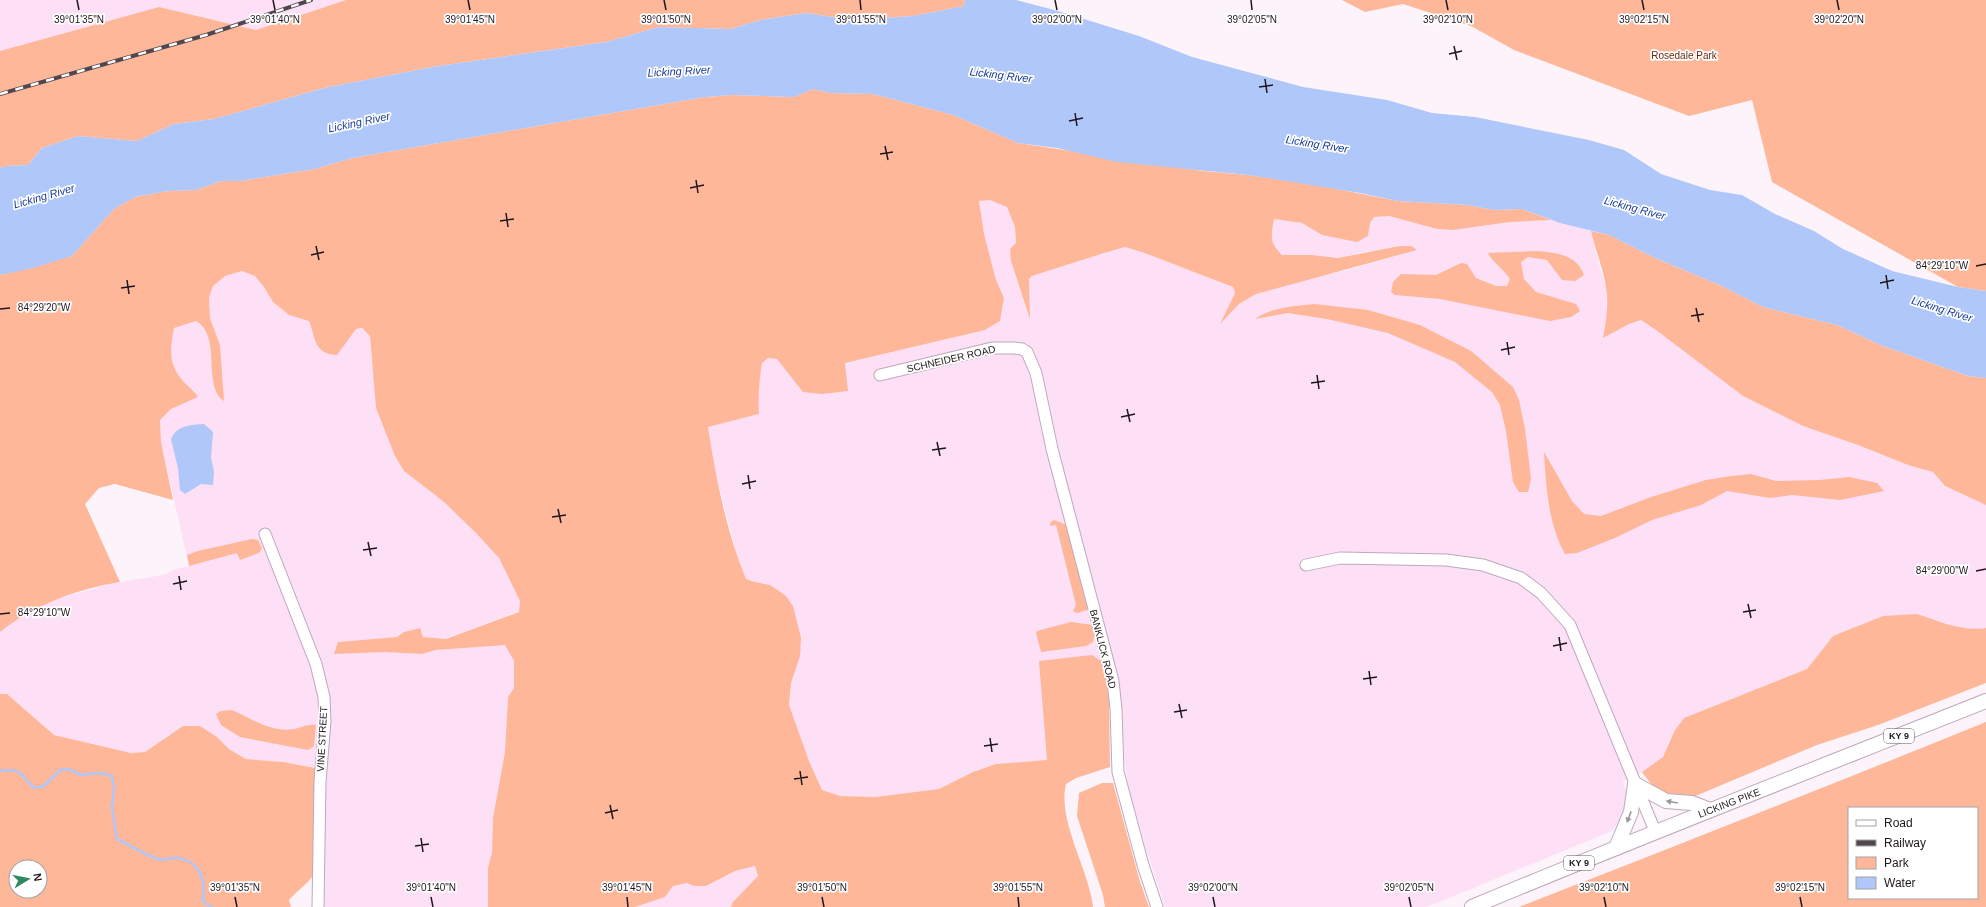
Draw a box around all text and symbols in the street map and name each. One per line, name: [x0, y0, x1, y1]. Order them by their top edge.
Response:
text: 39°01'35"N: [54, 14, 104, 25]
text: 39°01'40"N: [250, 14, 300, 25]
text: 39°01'45"N: [445, 14, 495, 25]
text: 39°01'50"N: [641, 14, 691, 25]
text: 39°01'55"N: [836, 14, 886, 25]
text: 39°02'00"N: [1032, 14, 1082, 25]
text: 39°02'05"N: [1227, 14, 1277, 25]
text: 39°02'10"N: [1423, 14, 1473, 25]
text: 39°02'15"N: [1619, 14, 1669, 25]
text: 39°02'20"N: [1814, 14, 1864, 25]
park label: Rosedale Park: [1651, 50, 1718, 61]
water label: Licking River: [647, 63, 712, 79]
water label: Licking River: [969, 65, 1034, 85]
water label: Licking River: [327, 109, 392, 134]
water label: Licking River: [1285, 133, 1350, 155]
water label: Licking River: [12, 181, 77, 210]
water label: Licking River: [1603, 194, 1668, 222]
text: 84°29'10"W: [1916, 260, 1969, 271]
water label: Licking River: [1910, 294, 1975, 324]
text: 84°29'20"W: [18, 302, 71, 313]
street label: SCHNEIDER ROAD: [906, 343, 996, 375]
text: 84°29'00"W: [1916, 565, 1969, 576]
text: 84°29'10"W: [18, 607, 71, 618]
street label: BANKLICK ROAD: [1088, 608, 1118, 690]
street label: VINE STREET: [315, 706, 329, 772]
road number: KY 9: [1884, 729, 1914, 743]
street label: LICKING PIKE: [1696, 786, 1762, 820]
one-way arrow: [1666, 799, 1678, 805]
legend: [1848, 807, 1978, 899]
one-way arrow: [1626, 811, 1632, 823]
text: Road: [1884, 816, 1913, 830]
text: Railway: [1884, 836, 1926, 850]
road number: KY 9: [1564, 856, 1594, 870]
text: Park: [1884, 856, 1910, 870]
north arrow: [8, 859, 48, 899]
text: N: [31, 872, 44, 882]
text: Water: [1884, 876, 1916, 890]
text: 39°01'35"N: [210, 882, 260, 893]
text: 39°01'40"N: [406, 882, 456, 893]
text: 39°01'45"N: [602, 882, 652, 893]
text: 39°01'50"N: [797, 882, 847, 893]
text: 39°01'55"N: [993, 882, 1043, 893]
text: 39°02'00"N: [1188, 882, 1238, 893]
text: 39°02'05"N: [1384, 882, 1434, 893]
text: 39°02'10"N: [1579, 882, 1629, 893]
text: 39°02'15"N: [1775, 882, 1825, 893]

